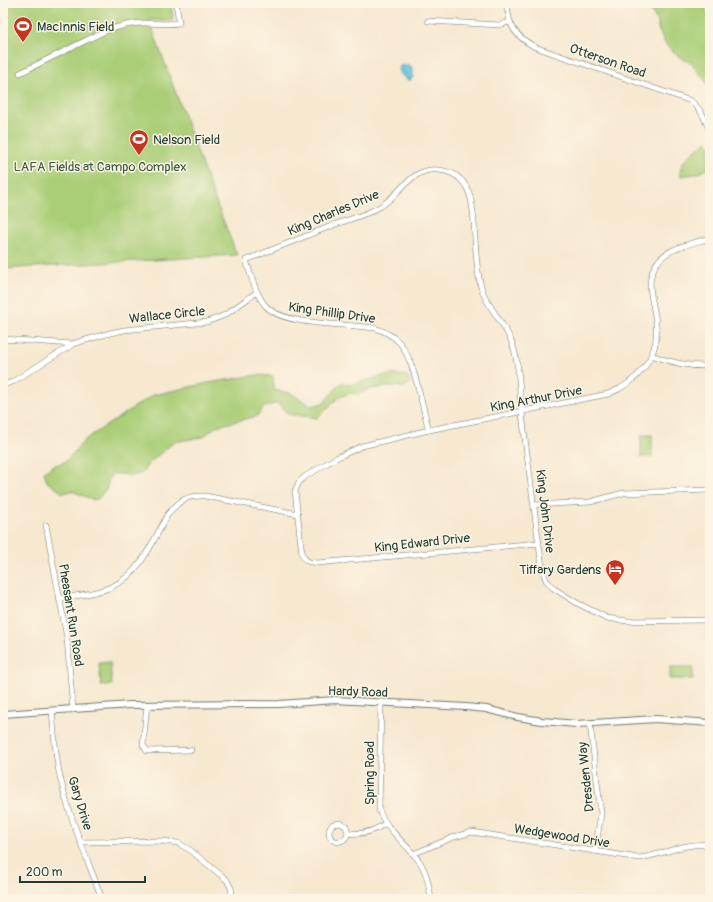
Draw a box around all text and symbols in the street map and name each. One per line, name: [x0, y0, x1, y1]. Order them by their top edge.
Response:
sports icon: MacInnis Field: [12, 15, 34, 43]
place label: MacInnis Field: [37, 19, 114, 35]
street label: Otterson Road: [567, 40, 648, 81]
sports icon: Nelson Field: [128, 128, 150, 156]
place label: Nelson Field: [153, 132, 220, 148]
park label: LAFA Fields at Campo Complex: [13, 159, 187, 175]
street label: King Charles Drive: [285, 186, 382, 239]
street label: King Phillip Drive: [287, 299, 377, 327]
street label: Wallace Circle: [128, 303, 206, 327]
street label: King Arthur Drive: [489, 382, 584, 416]
street label: King John Drive: [532, 468, 558, 554]
street label: King Edward Drive: [374, 530, 471, 556]
hotel icon: Tiffary Gardens: [604, 558, 626, 586]
place label: Tiffary Gardens: [519, 562, 601, 578]
street label: Pheasant Run Road: [55, 563, 87, 668]
street label: Hardy Road: [328, 683, 388, 701]
street label: Spring Road: [362, 741, 378, 805]
street label: Dresden Way: [574, 741, 598, 813]
street label: Gary Drive: [64, 774, 96, 833]
street label: Wedgewood Drive: [513, 821, 611, 852]
scale bar: [20, 858, 145, 884]
text: 200 m: [26, 865, 63, 880]

